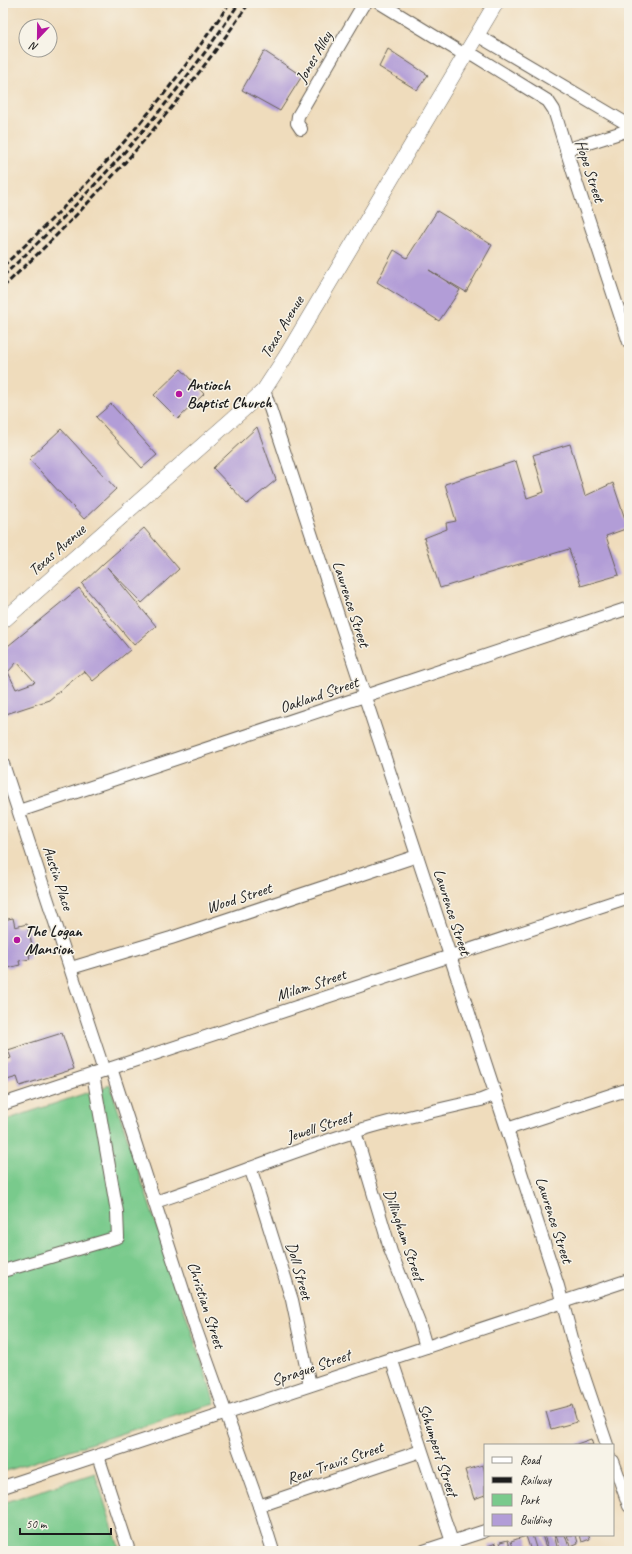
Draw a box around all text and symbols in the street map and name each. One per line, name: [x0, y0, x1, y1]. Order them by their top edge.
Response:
north arrow: [18, 18, 58, 58]
street label: Jones Alley: [291, 26, 337, 87]
text: N: [26, 39, 40, 55]
street label: Hope Street: [571, 137, 610, 206]
street label: Texas Avenue: [256, 291, 309, 362]
place label: Antioch Baptist Church: [187, 375, 272, 413]
marker: Antioch Baptist Church: [174, 389, 184, 399]
street label: Texas Avenue: [24, 519, 91, 580]
street label: Lawrence Street: [328, 558, 375, 651]
street label: Oakland Street: [277, 672, 363, 718]
street label: Austin Place: [38, 843, 78, 914]
street label: Lawrence Street: [429, 866, 476, 959]
street label: Wood Street: [204, 878, 276, 918]
place label: The Logan Mansion: [25, 921, 84, 959]
marker: The Logan Mansion: [12, 935, 22, 945]
street label: Milam Street: [274, 964, 350, 1006]
street label: Jewell Street: [283, 1106, 357, 1147]
street label: Lawrence Street: [531, 1174, 578, 1267]
street label: Dillingham Street: [379, 1187, 430, 1286]
street label: Doll Street: [281, 1240, 317, 1304]
street label: Christian Street: [183, 1259, 230, 1352]
street label: Sprague Street: [269, 1344, 356, 1391]
street label: Schumpert Street: [414, 1401, 463, 1501]
street label: Rear Travis Street: [284, 1437, 387, 1489]
legend: [484, 1444, 614, 1536]
text: Road: [520, 1452, 542, 1468]
text: Railway: [520, 1472, 552, 1488]
text: Park: [520, 1492, 541, 1508]
scale bar: [20, 1510, 111, 1536]
text: Building: [520, 1512, 552, 1528]
text: 50 m: [26, 1516, 48, 1532]

